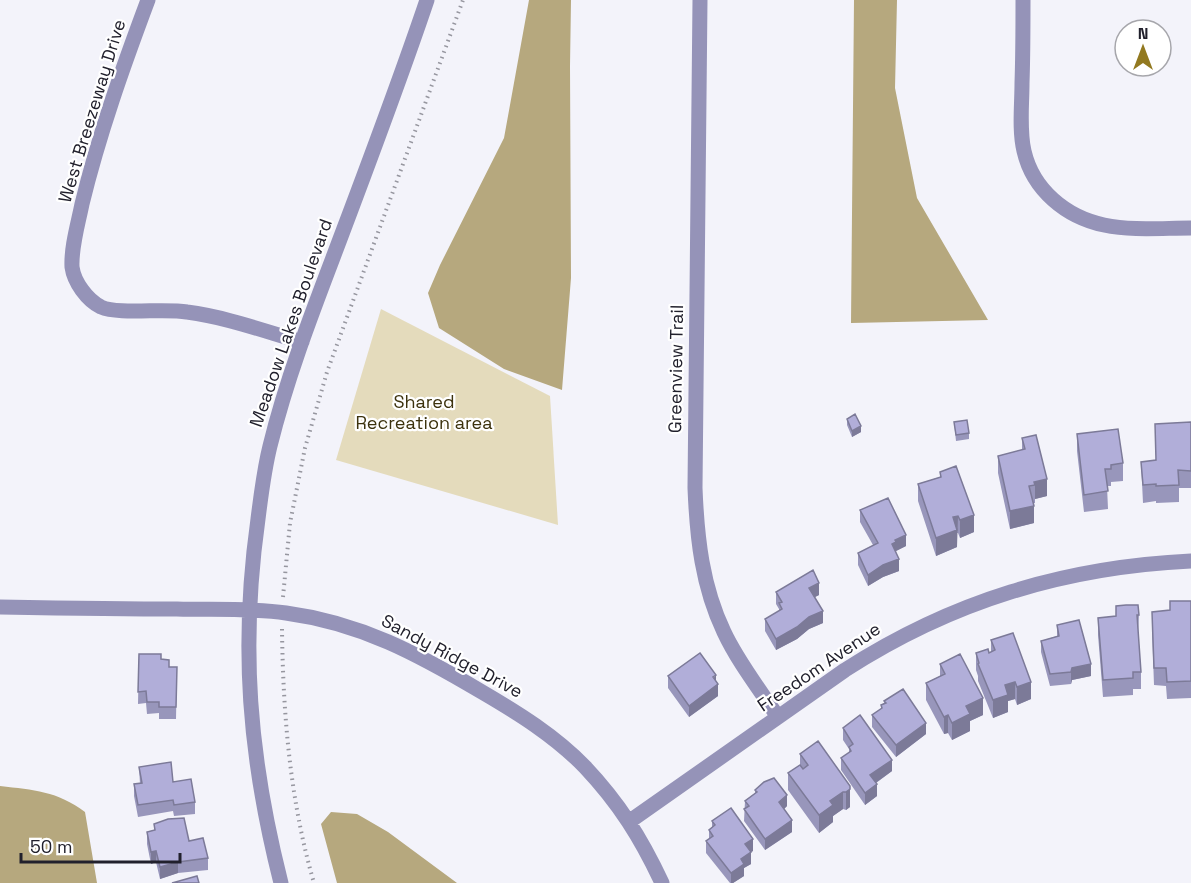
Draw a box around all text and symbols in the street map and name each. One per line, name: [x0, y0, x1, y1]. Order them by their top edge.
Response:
street label: West Breezeway Drive: [53, 16, 130, 205]
north arrow: [1113, 18, 1173, 78]
text: N: [1138, 23, 1148, 44]
street label: Meadow Lakes Boulevard: [244, 216, 337, 430]
street label: Greenview Trail: [663, 305, 688, 433]
park label: Shared Recreation area: [356, 390, 492, 434]
street label: Sandy Ridge Drive: [378, 609, 527, 703]
street label: Freedom Avenue: [753, 617, 885, 716]
scale bar: [21, 826, 180, 864]
text: 50 m: [30, 835, 72, 858]

